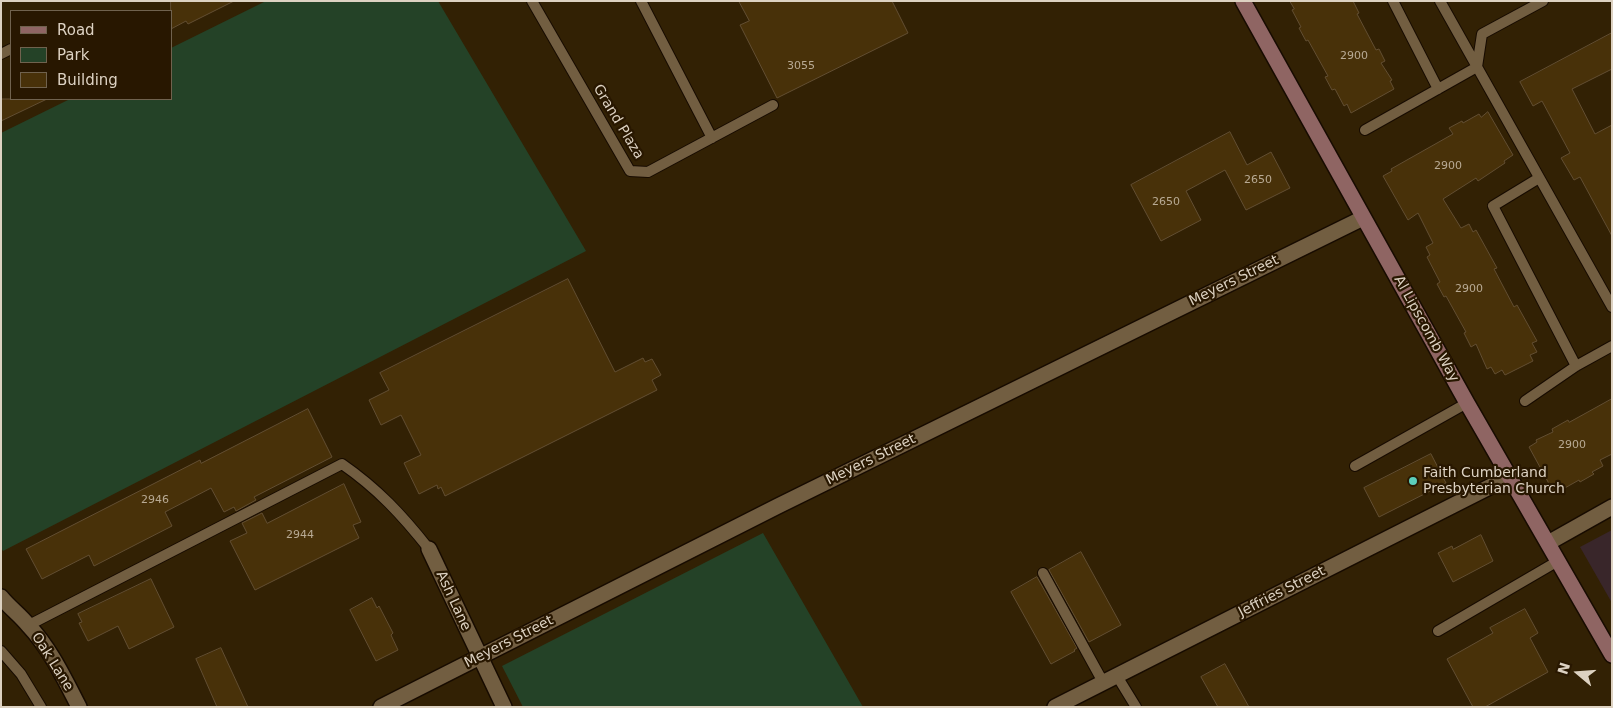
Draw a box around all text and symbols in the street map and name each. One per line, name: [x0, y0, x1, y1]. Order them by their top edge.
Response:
legend: [10, 10, 172, 100]
text: Road: [57, 21, 95, 39]
text: Park: [57, 46, 89, 64]
house number: 2900: [1340, 49, 1368, 63]
house number: 3055: [787, 59, 815, 73]
text: Building: [57, 71, 118, 89]
street label: Grand Plaza: [589, 82, 647, 162]
house number: 2900: [1434, 159, 1462, 173]
house number: 2650: [1244, 173, 1272, 187]
house number: 2650: [1152, 195, 1180, 209]
street label: Meyers Street: [1186, 252, 1282, 310]
street label: Al Lipscomb Way: [1390, 273, 1462, 385]
house number: 2900: [1455, 282, 1483, 296]
street label: Meyers Street: [823, 431, 919, 489]
house number: 2900: [1558, 438, 1586, 452]
place label: Faith Cumberland Presbyterian Church: [1423, 465, 1565, 498]
marker: Faith Cumberland Presbyterian Church: [1407, 475, 1419, 487]
house number: 2946: [141, 493, 169, 507]
house number: 2944: [286, 528, 314, 542]
street label: Jeffries Street: [1236, 563, 1328, 621]
street label: Ash Lane: [432, 568, 474, 634]
street label: Meyers Street: [462, 612, 556, 672]
street label: Oak Lane: [27, 630, 77, 694]
north arrow: [1553, 648, 1603, 698]
text: N: [1554, 660, 1573, 676]

